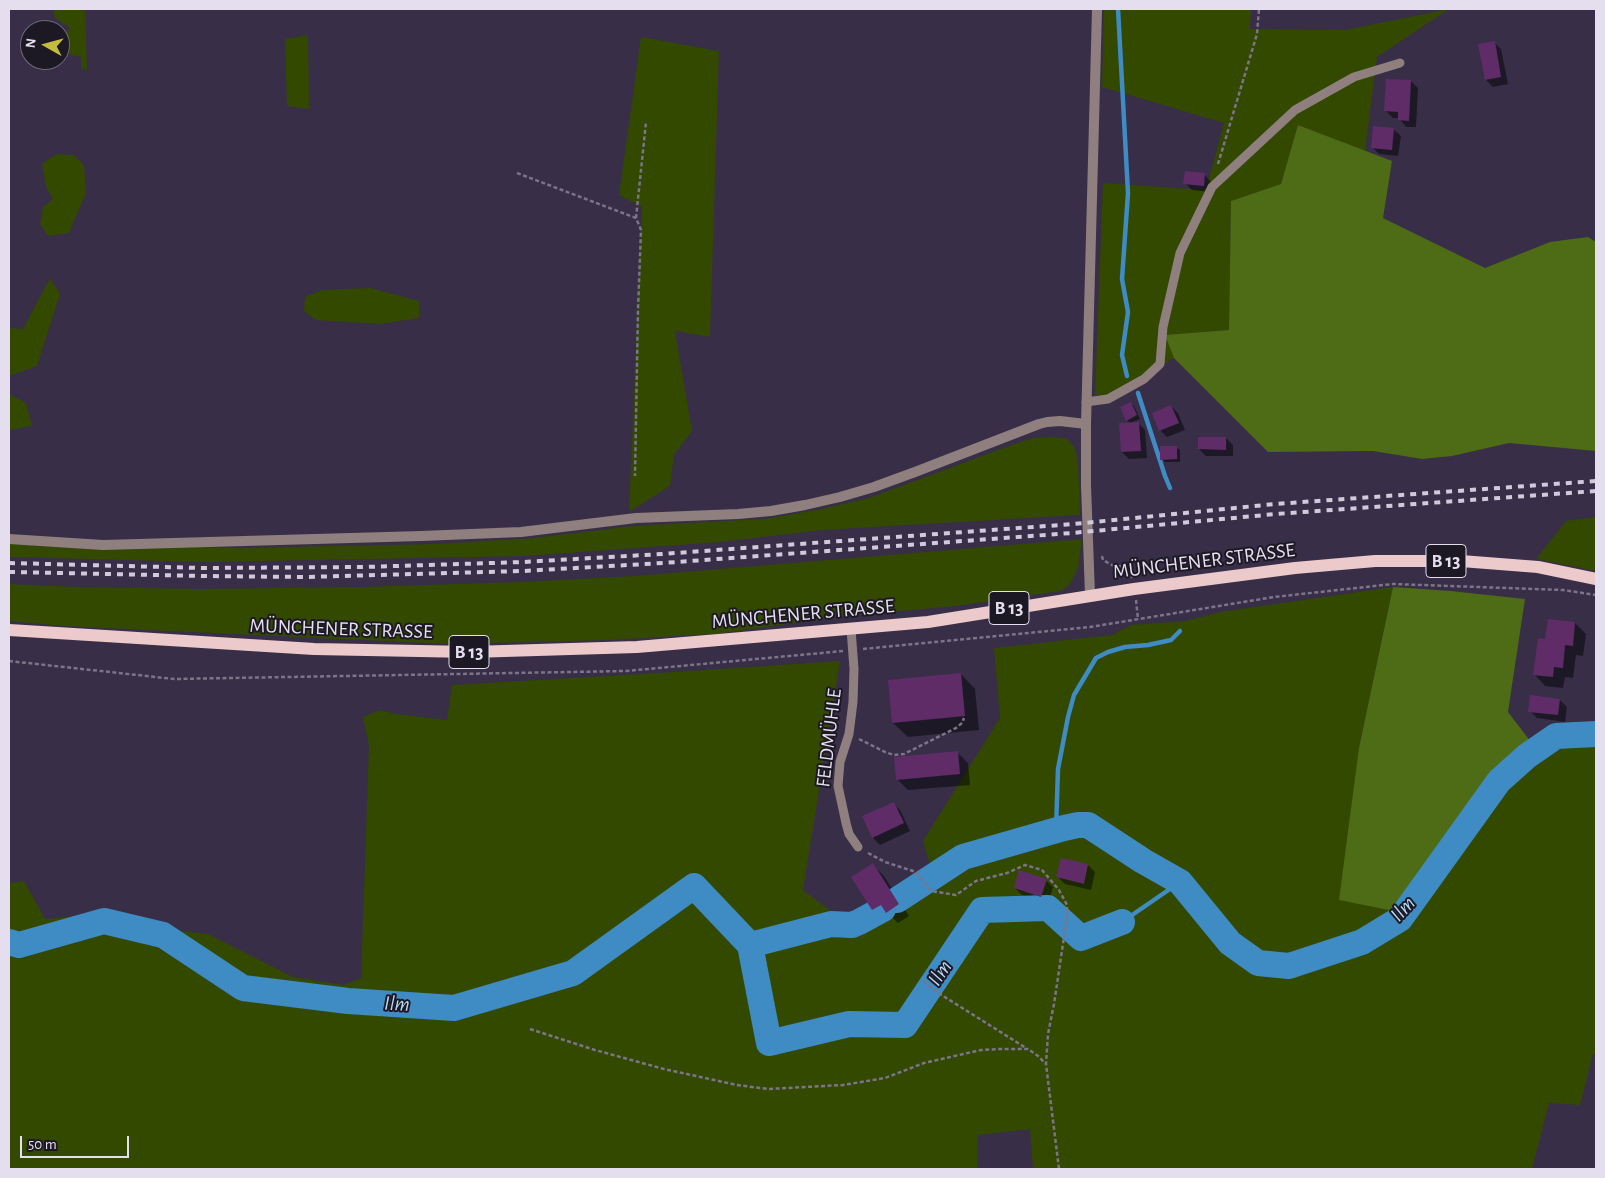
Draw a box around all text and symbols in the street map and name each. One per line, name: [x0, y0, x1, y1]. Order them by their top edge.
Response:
north arrow: [20, 20, 70, 70]
text: N: [24, 38, 39, 49]
street label: MÜNCHENER STRASSE: [1112, 538, 1296, 584]
road number: B 13: [1426, 544, 1466, 578]
road number: B 13: [989, 592, 1029, 624]
street label: MÜNCHENER STRASSE: [711, 594, 895, 634]
street label: MÜNCHENER STRASSE: [249, 614, 433, 644]
road number: B 13: [449, 636, 489, 669]
street label: FELDMÜHLE: [811, 687, 847, 789]
water label: Ilm: [1385, 891, 1421, 927]
water label: Ilm: [922, 955, 958, 991]
water label: Ilm: [383, 991, 411, 1017]
scale bar: [22, 1126, 131, 1158]
text: 50 m: [28, 1137, 57, 1152]

